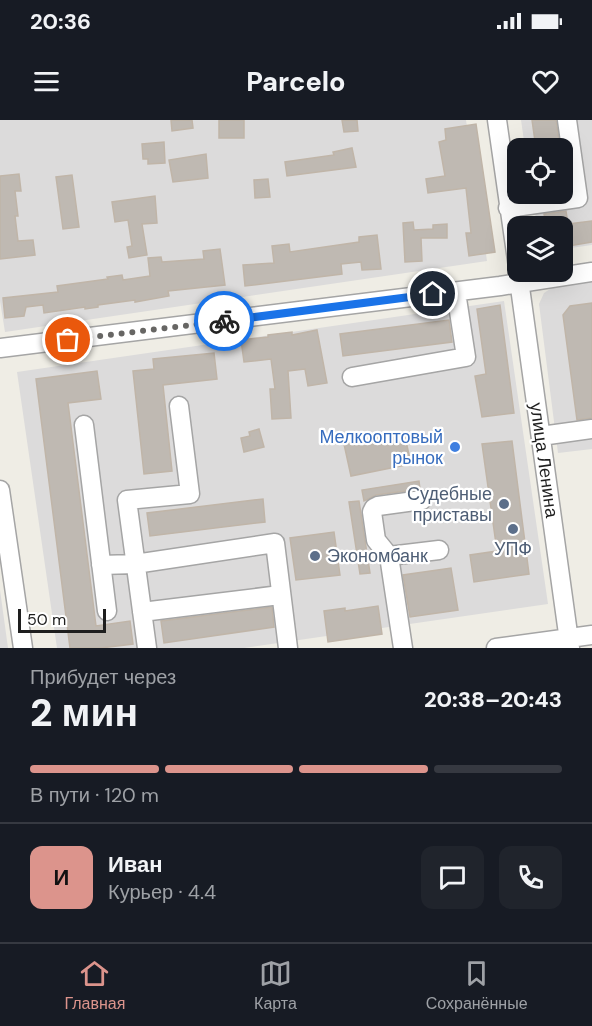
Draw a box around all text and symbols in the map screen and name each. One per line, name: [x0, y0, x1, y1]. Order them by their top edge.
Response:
text: 20:36: [30, 7, 91, 36]
text: Parcelo: [246, 64, 346, 99]
icon: menu: [30, 65, 63, 98]
icon: heart: [529, 65, 562, 98]
map controls: [507, 138, 573, 282]
button: locate: [507, 138, 573, 204]
button: layers: [507, 216, 573, 282]
pin: [407, 268, 458, 319]
icon: home: [416, 277, 449, 310]
courier: [194, 291, 254, 351]
icon: bike: [208, 305, 241, 338]
pin: [42, 314, 93, 365]
icon: bag: [51, 323, 84, 356]
street label: улица Ленина: [524, 401, 564, 520]
place label: Мелкооптовый рынок: [319, 425, 443, 470]
marker: Мелкооптовый рынок: [448, 440, 462, 454]
place label: Судебные приставы: [407, 482, 492, 527]
marker: Судебные приставы: [497, 497, 511, 511]
marker: УПФ: [506, 522, 520, 536]
place label: УПФ: [494, 537, 532, 561]
place label: Экономбанк: [327, 544, 428, 568]
marker: Экономбанк: [308, 549, 322, 563]
scale bar: [18, 606, 106, 634]
text: 50 m: [27, 609, 66, 630]
text: Прибудет через: [30, 664, 176, 690]
text: 20:38–20:43: [424, 685, 562, 714]
text: 2 мин: [30, 687, 138, 738]
text: В пути · 120 m: [30, 782, 159, 808]
button: chat: [421, 846, 484, 909]
button: phone: [499, 846, 562, 909]
text: Иван: [108, 850, 163, 879]
text: И: [54, 863, 69, 892]
text: Курьер · 4.4: [108, 879, 216, 905]
tab: Главная: [64, 957, 125, 1014]
tab: Карта: [254, 957, 297, 1014]
tab: Сохранённые: [426, 957, 528, 1014]

